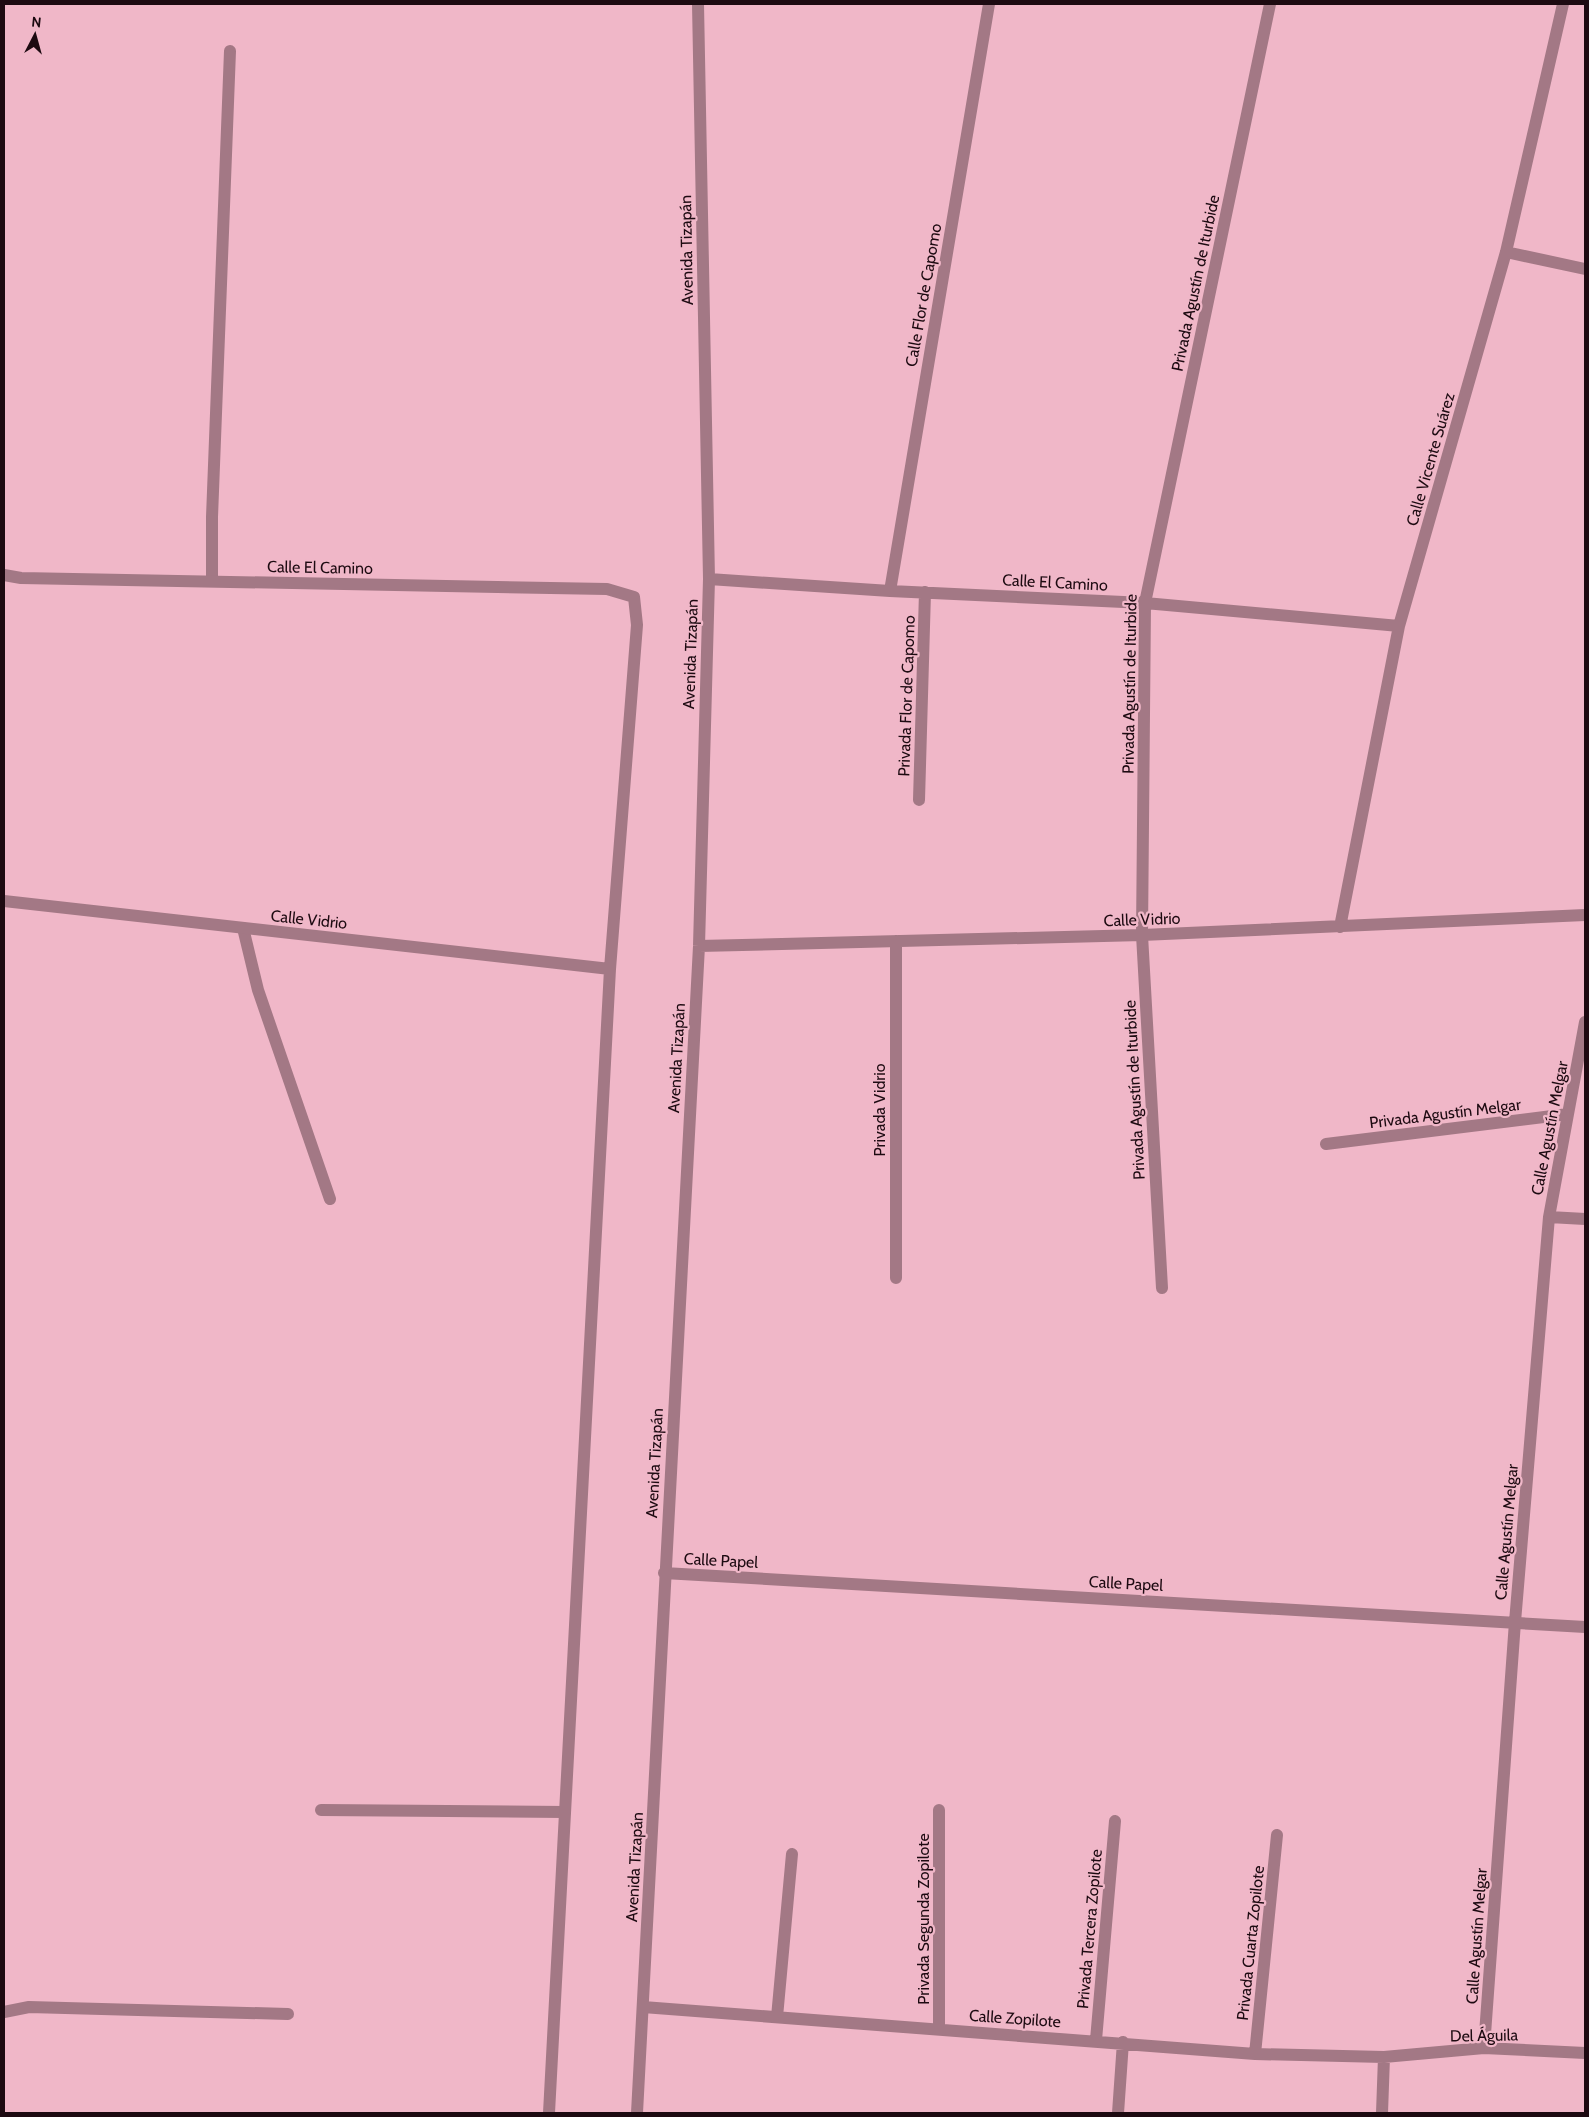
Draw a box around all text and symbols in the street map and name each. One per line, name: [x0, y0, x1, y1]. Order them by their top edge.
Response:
north arrow: [10, 10, 60, 60]
text: N: [30, 13, 42, 32]
street label: Privada Agustín de Iturbide: [1167, 193, 1223, 373]
street label: Avenida Tizapán: [676, 195, 697, 305]
street label: Calle Flor de Capomo: [902, 222, 945, 368]
street label: Calle Vicente Suárez: [1402, 390, 1459, 528]
street label: Calle El Camino: [267, 557, 373, 578]
street label: Calle El Camino: [1002, 570, 1108, 595]
street label: Privada Agustín de Iturbide: [1118, 594, 1141, 774]
street label: Avenida Tizapán: [679, 599, 702, 709]
street label: Privada Flor de Capomo: [894, 615, 919, 777]
street label: Calle Vidrio: [270, 906, 348, 933]
street label: Calle Vidrio: [1103, 909, 1181, 930]
street label: Privada Agustín de Iturbide: [1120, 1000, 1149, 1180]
street label: Avenida Tizapán: [664, 1002, 689, 1114]
street label: Calle Agustín Melgar: [1527, 1058, 1572, 1197]
street label: Privada Vidrio: [870, 1063, 889, 1157]
street label: Privada Agustín Melgar: [1368, 1095, 1523, 1132]
street label: Avenida Tizapán: [642, 1407, 667, 1519]
street label: Calle Agustín Melgar: [1491, 1462, 1522, 1601]
street label: Calle Papel: [683, 1549, 759, 1572]
street label: Calle Papel: [1088, 1572, 1164, 1595]
street label: Avenida Tizapán: [622, 1811, 647, 1923]
street label: Privada Segunda Zopilote: [914, 1833, 933, 2005]
street label: Privada Tercera Zopilote: [1073, 1848, 1106, 2010]
street label: Privada Cuarta Zopilote: [1233, 1865, 1268, 2022]
street label: Calle Agustín Melgar: [1462, 1866, 1491, 2005]
street label: Calle Zopilote: [968, 2006, 1062, 2031]
street label: Del Águila: [1450, 2025, 1519, 2046]

